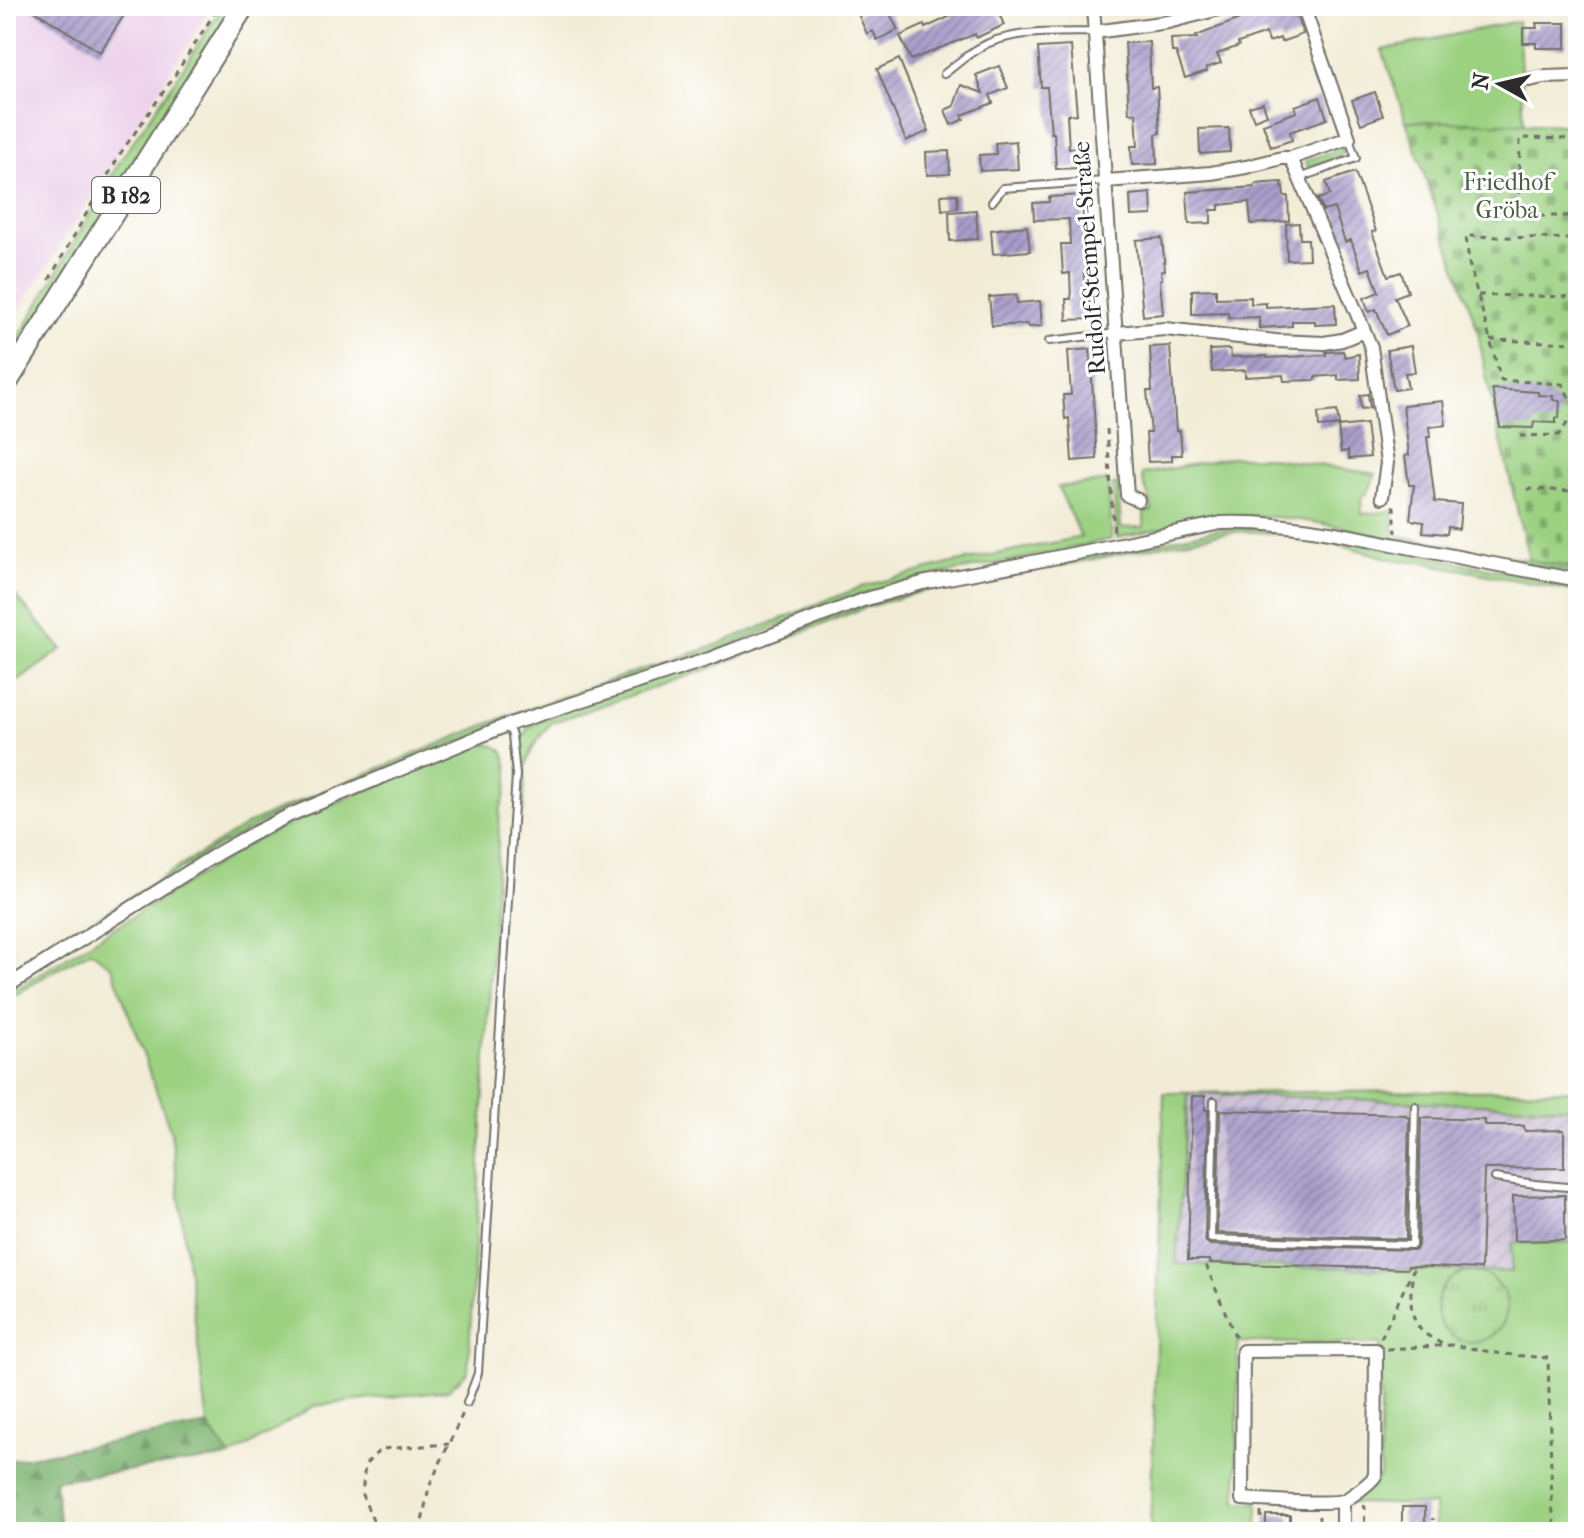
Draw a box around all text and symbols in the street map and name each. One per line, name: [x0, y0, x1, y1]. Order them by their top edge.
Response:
north arrow: [1460, 44, 1540, 124]
text: N: [1467, 71, 1495, 91]
street label: Rudolf-Stempel-Straße: [1067, 140, 1111, 376]
park label: Friedhof Gröba: [1463, 168, 1556, 224]
road number: B 182: [92, 177, 160, 213]

